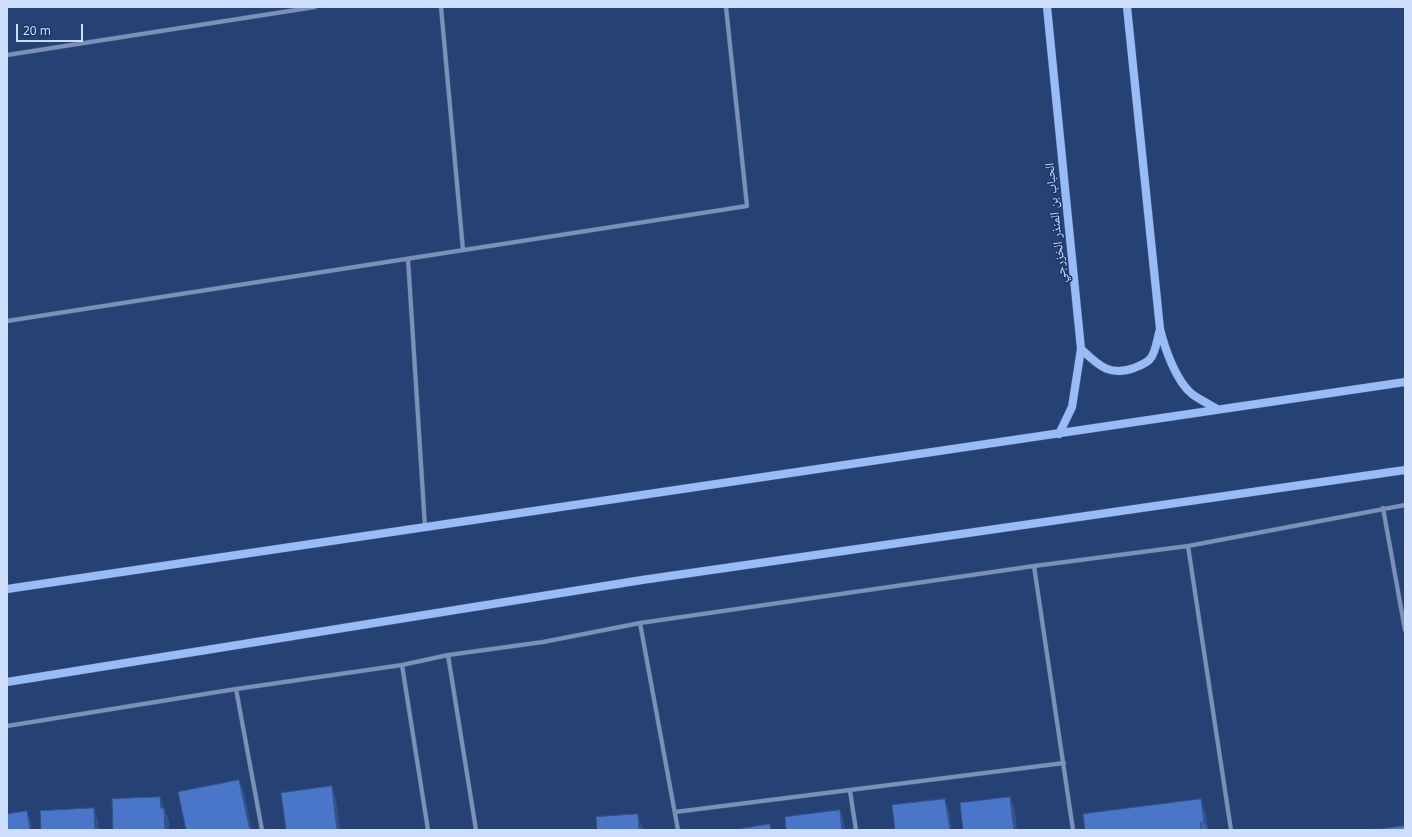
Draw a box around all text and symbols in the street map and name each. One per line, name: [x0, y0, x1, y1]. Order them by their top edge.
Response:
scale bar: [18, 16, 85, 42]
text: 20 m: [23, 22, 51, 39]
street label: الحباب بن المنذر الخزرجي: [1042, 162, 1070, 284]

